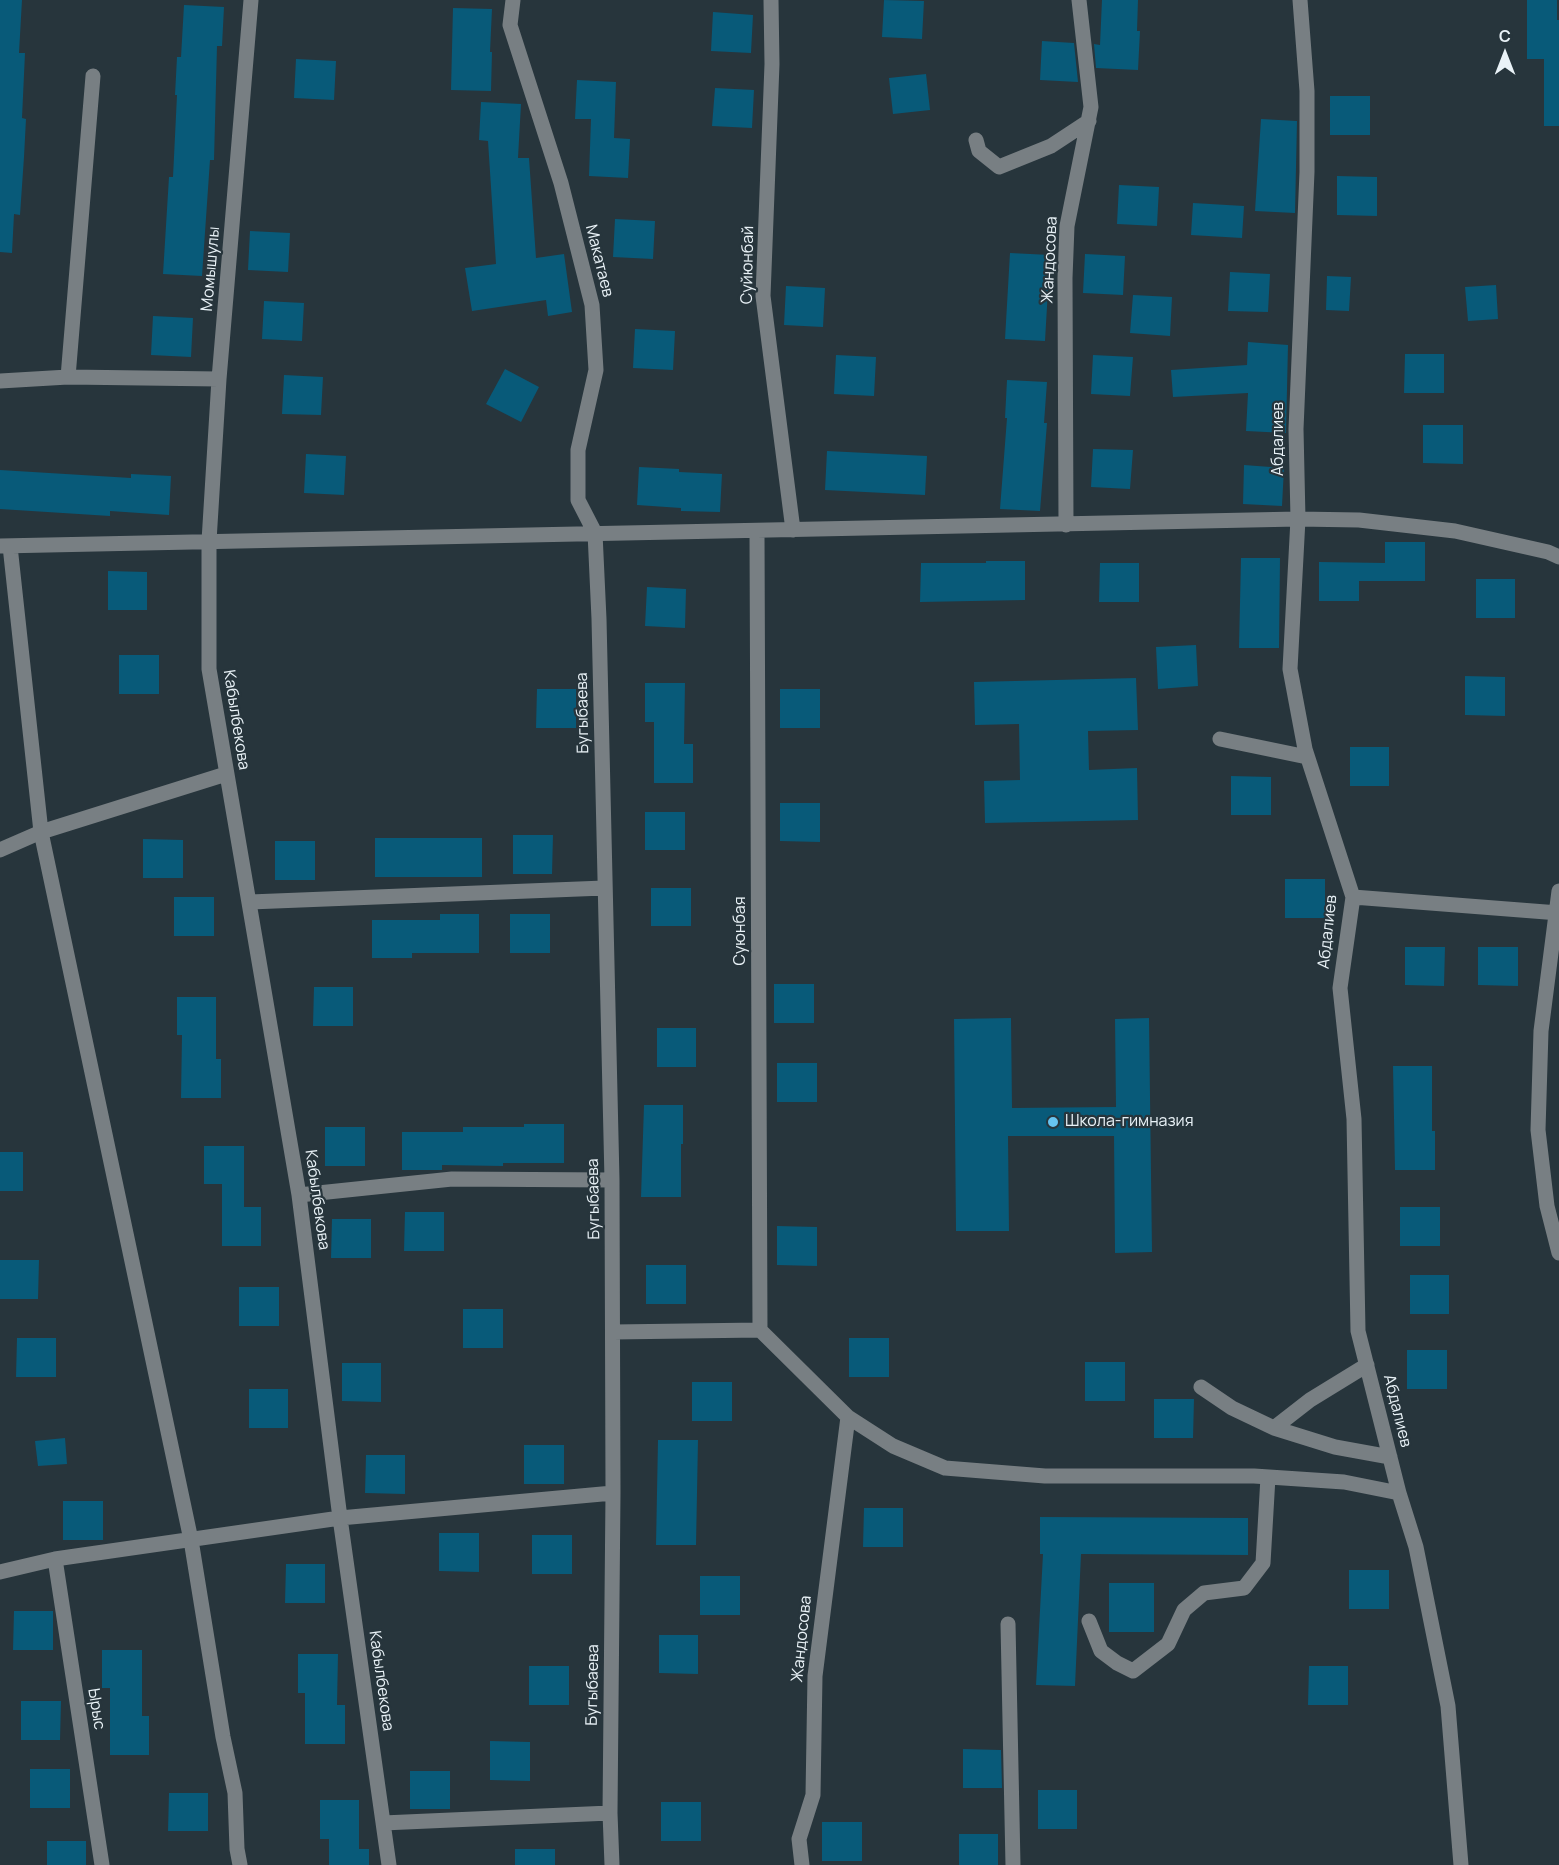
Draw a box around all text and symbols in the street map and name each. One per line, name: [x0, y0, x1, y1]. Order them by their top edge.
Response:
north arrow: [1475, 24, 1535, 84]
text: С: [1499, 25, 1511, 47]
street label: Жандосова: [1038, 216, 1062, 304]
street label: Макатаев: [581, 223, 617, 299]
street label: Момышулы: [198, 226, 224, 312]
street label: Суйюнбай: [738, 226, 758, 304]
street label: Абдалиев: [1269, 402, 1289, 476]
street label: Кабылбекова: [219, 669, 253, 771]
street label: Бугыбаева: [573, 672, 593, 754]
street label: Абдалиев: [1315, 894, 1341, 970]
street label: Суюнбая: [731, 896, 751, 966]
place label: Школа-гимназия: [1065, 1112, 1194, 1132]
marker: Школа-гимназия: [1046, 1115, 1060, 1129]
street label: Кабылбекова: [300, 1149, 334, 1251]
street label: Бугыбаева: [584, 1158, 604, 1240]
street label: Абдалиев: [1379, 1373, 1415, 1449]
street label: Жандосова: [788, 1595, 816, 1683]
street label: Кабылбекова: [364, 1630, 398, 1732]
street label: Бугыбаева: [583, 1644, 603, 1726]
street label: Ырыс: [83, 1687, 109, 1731]

